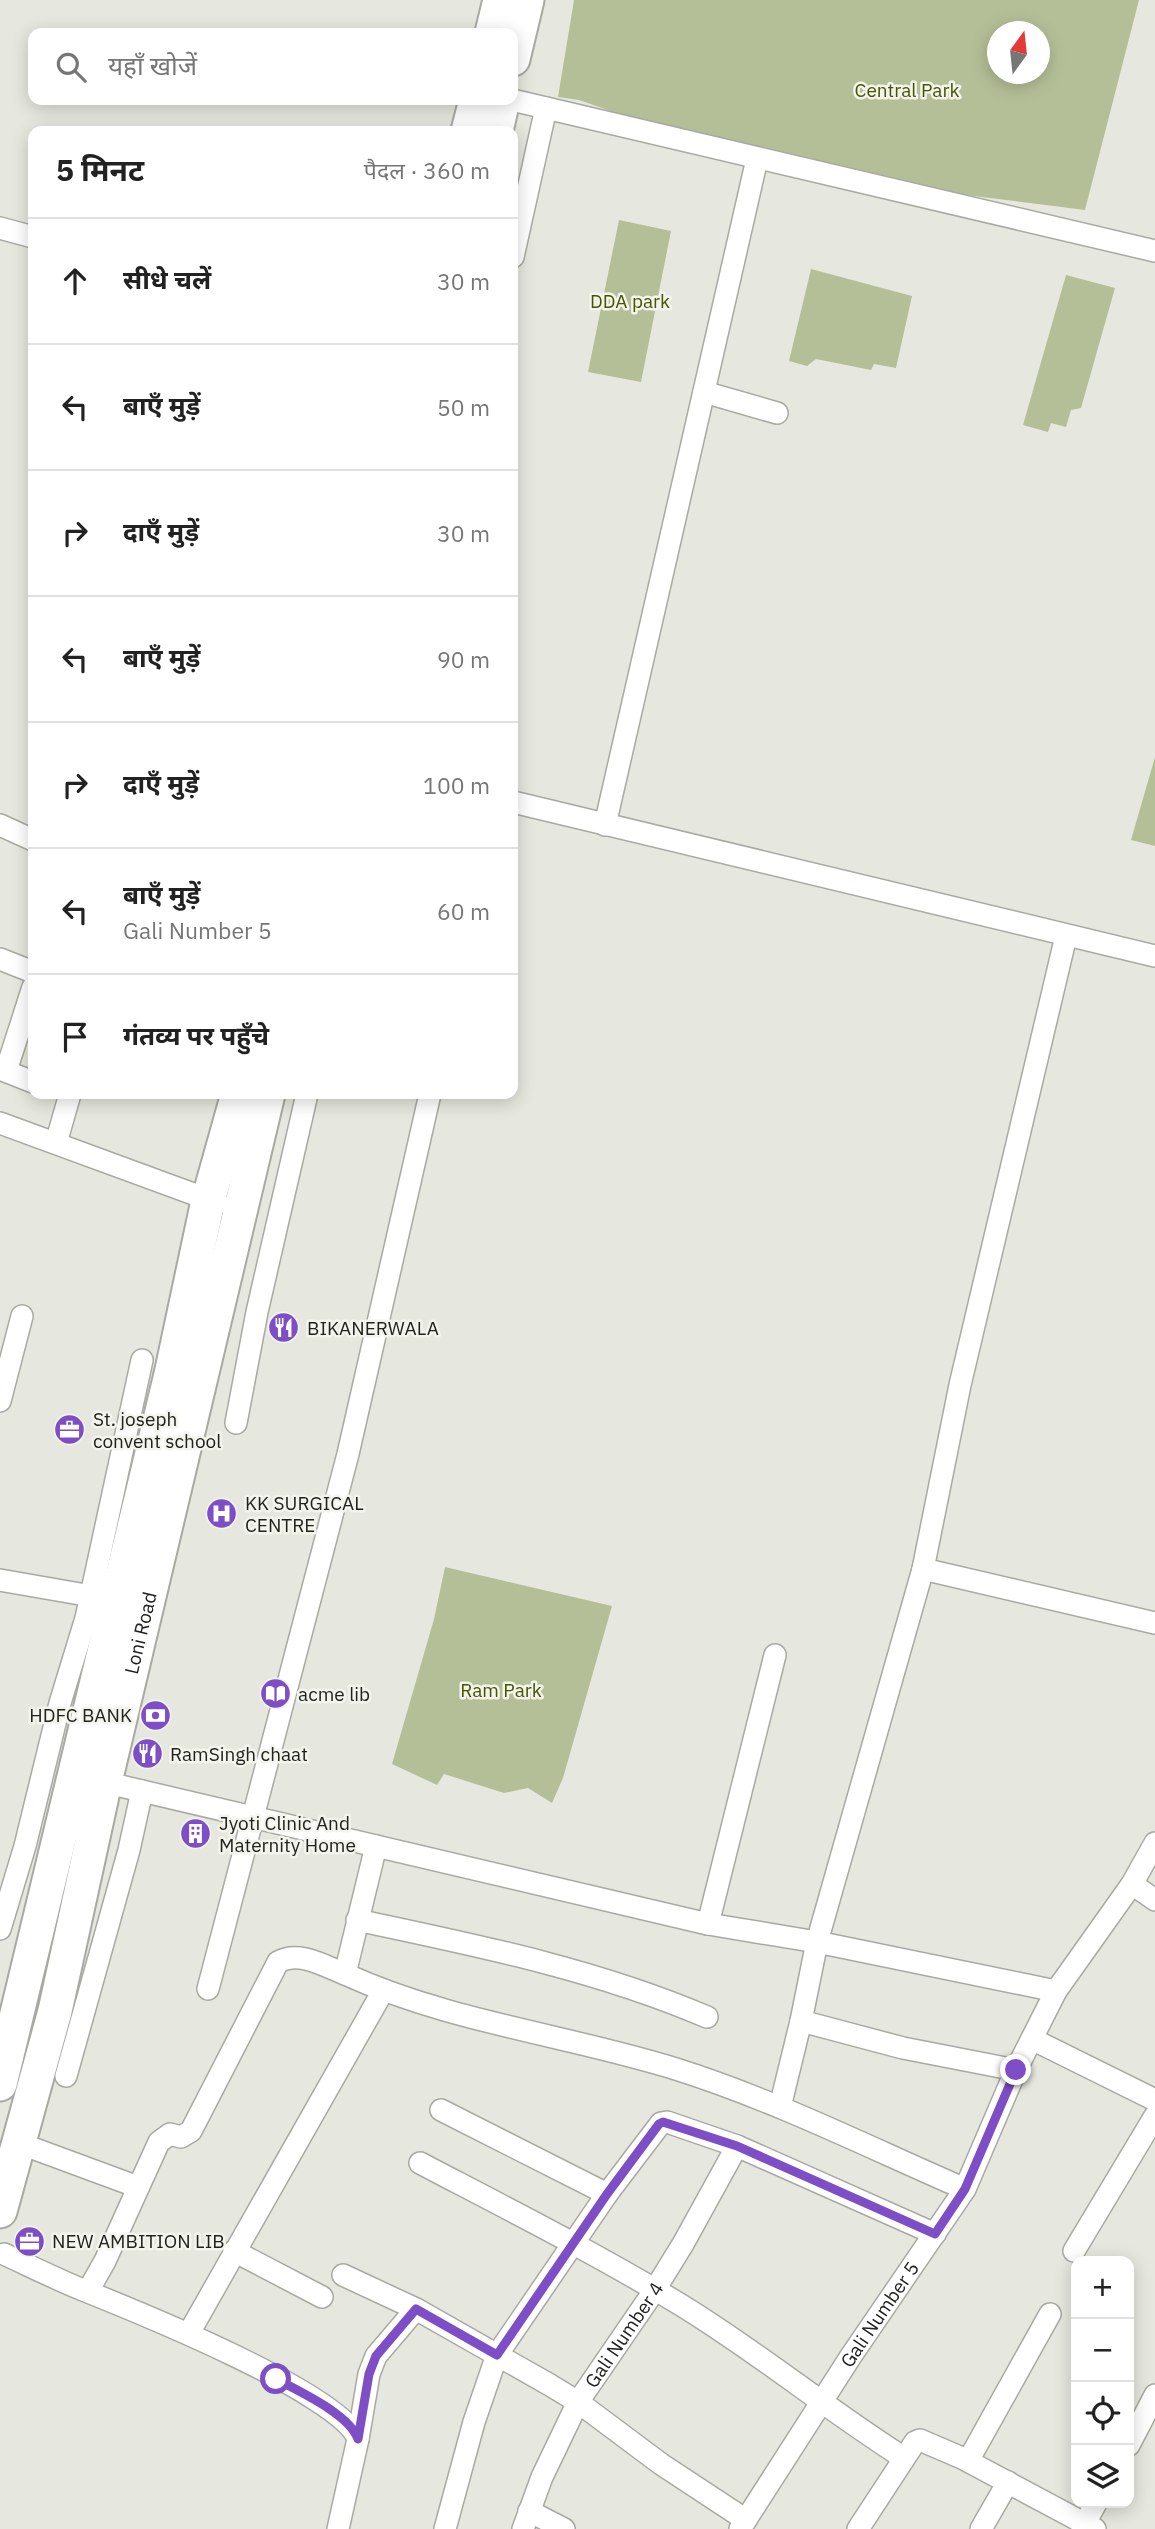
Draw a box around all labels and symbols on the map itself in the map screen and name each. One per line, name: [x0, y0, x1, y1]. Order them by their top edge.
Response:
north arrow: [987, 21, 1050, 84]
park label: Central Park: [855, 78, 959, 102]
park label: DDA park: [590, 289, 670, 313]
restaurant icon: BIKANERWALA: [267, 1311, 301, 1345]
place label: BIKANERWALA: [307, 1316, 439, 1340]
place label: St. joseph convent school: [93, 1407, 221, 1453]
office icon: St. joseph convent school: [53, 1413, 87, 1447]
place label: KK SURGICAL CENTRE: [245, 1491, 364, 1537]
hospital icon: KK SURGICAL CENTRE: [205, 1497, 239, 1531]
street label: Loni Road: [119, 1589, 162, 1676]
library icon: acme lib: [258, 1677, 292, 1711]
park label: Ram Park: [460, 1678, 542, 1702]
place label: acme lib: [298, 1682, 370, 1706]
bank icon: HDFC BANK: [138, 1698, 172, 1732]
place label: HDFC BANK: [29, 1703, 132, 1727]
restaurant icon: RamSingh chaat: [130, 1737, 164, 1771]
place label: RamSingh chaat: [170, 1742, 308, 1766]
place label: Jyoti Clinic And Maternity Home: [219, 1811, 356, 1857]
building icon: Jyoti Clinic And Maternity Home: [179, 1817, 213, 1851]
route end: [1000, 2054, 1031, 2085]
office icon: NEW AMBITION LIB: [12, 2224, 46, 2258]
place label: NEW AMBITION LIB: [52, 2229, 225, 2253]
street label: Gali Number 5: [835, 2257, 924, 2372]
street label: Gali Number 4: [579, 2278, 669, 2392]
route start: [260, 2363, 291, 2394]

